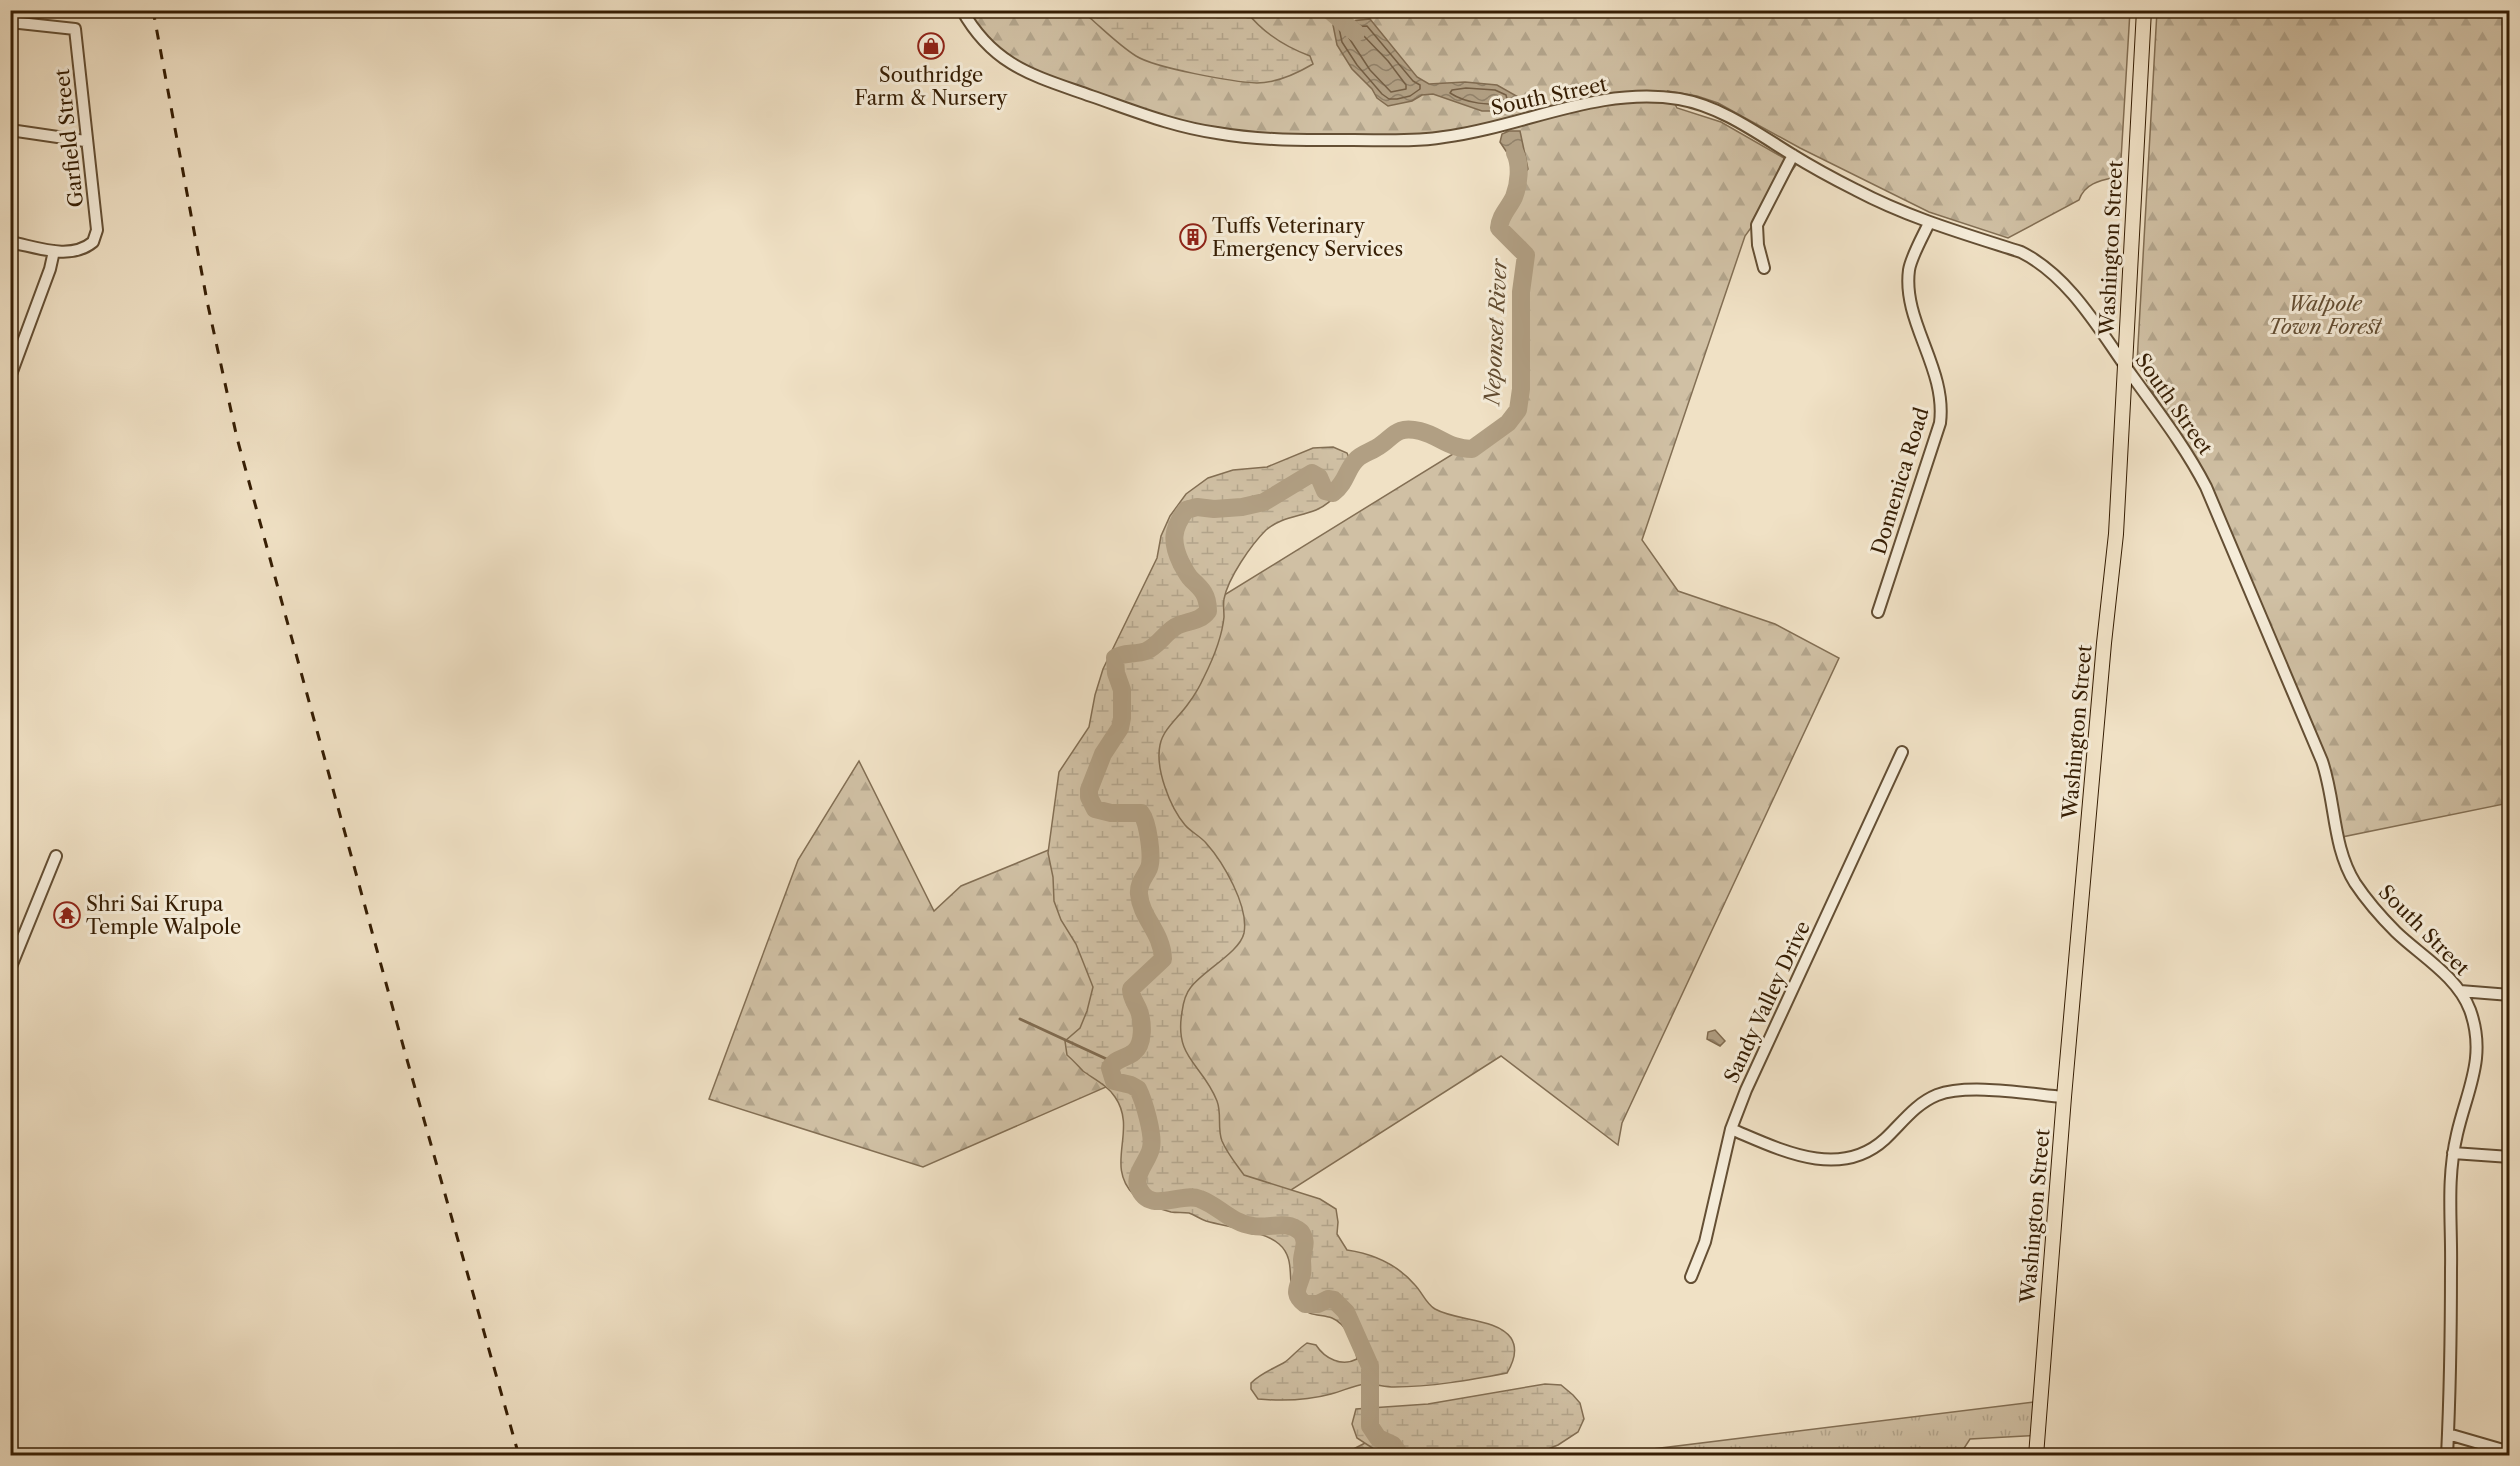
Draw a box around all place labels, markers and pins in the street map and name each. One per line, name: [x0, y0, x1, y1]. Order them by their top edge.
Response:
shop icon: Southridge Farm & Nursery: [916, 31, 946, 61]
place label: Southridge Farm & Nursery: [855, 63, 1008, 110]
place label: Tuffs Veterinary Emergency Services: [1212, 214, 1403, 261]
building icon: Tuffs Veterinary Emergency Services: [1178, 222, 1208, 252]
place label: Shri Sai Krupa Temple Walpole: [86, 892, 241, 939]
temple icon: Shri Sai Krupa Temple Walpole: [52, 900, 82, 930]

